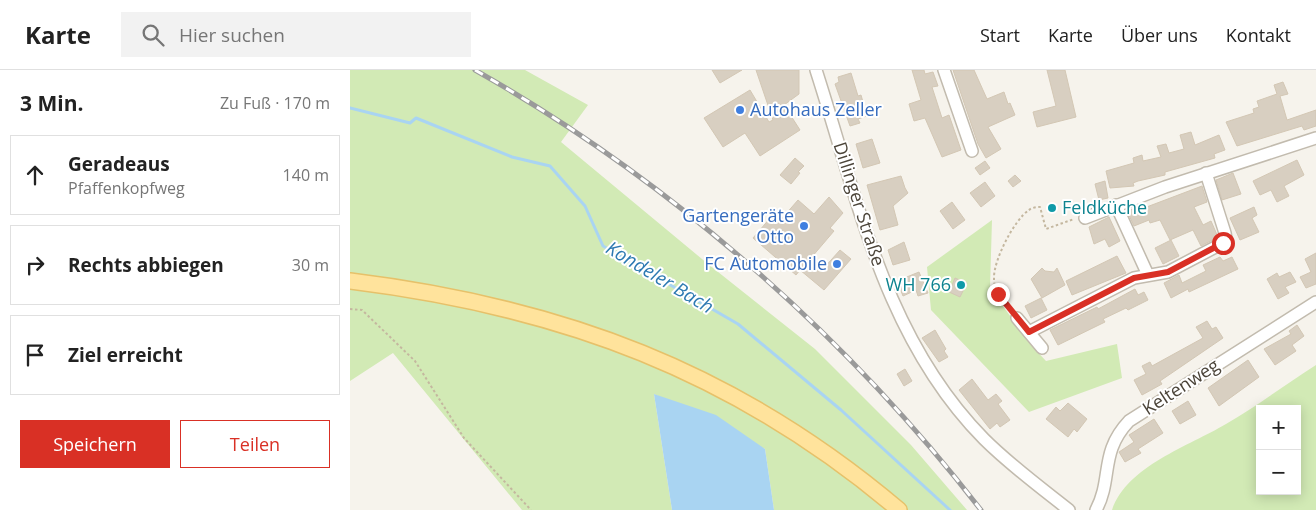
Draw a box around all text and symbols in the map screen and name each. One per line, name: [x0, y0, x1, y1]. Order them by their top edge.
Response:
search box: [121, 12, 471, 57]
text: Karte: [25, 18, 91, 51]
icon: search: [139, 21, 167, 49]
text: Hier suchen: [179, 22, 285, 48]
text: Start: [980, 23, 1020, 47]
text: Karte: [1048, 23, 1093, 47]
text: Über uns: [1121, 23, 1198, 47]
text: Kontakt: [1226, 23, 1291, 47]
text: 3 Min.: [20, 89, 83, 117]
text: Zu Fuß · 170 m: [220, 92, 330, 114]
place label: Autohaus Zeller: [750, 97, 883, 121]
marker: Autohaus Zeller: [734, 104, 746, 116]
street label: Dillinger Straße: [829, 139, 891, 269]
text: Geradeaus: [68, 151, 170, 177]
icon: ahead: [21, 161, 49, 189]
text: 140 m: [283, 164, 329, 186]
text: Pfaffenkopfweg: [68, 177, 185, 199]
place label: Feldküche: [1062, 195, 1147, 219]
marker: Feldküche: [1046, 202, 1058, 214]
place label: Gartengeräte Otto: [682, 203, 794, 248]
marker: Gartengeräte Otto: [798, 220, 810, 232]
route start: [1212, 232, 1235, 255]
water label: Kondeler Bach: [601, 235, 719, 319]
icon: right: [21, 251, 49, 279]
place label: FC Automobile: [704, 251, 827, 275]
text: Rechts abbiegen: [68, 252, 224, 278]
text: 30 m: [292, 254, 329, 276]
marker: FC Automobile: [831, 258, 843, 270]
place label: WH 766: [886, 272, 951, 296]
marker: WH 766: [955, 279, 967, 291]
route end: [987, 283, 1010, 306]
icon: arrive: [21, 341, 49, 369]
text: Ziel erreicht: [68, 342, 183, 368]
street label: Keltenweg: [1137, 352, 1224, 420]
map controls: [1256, 405, 1301, 495]
button: +: [1256, 405, 1301, 450]
button: Speichern: [20, 420, 170, 468]
button: Teilen: [180, 420, 330, 468]
button: −: [1256, 450, 1301, 495]

